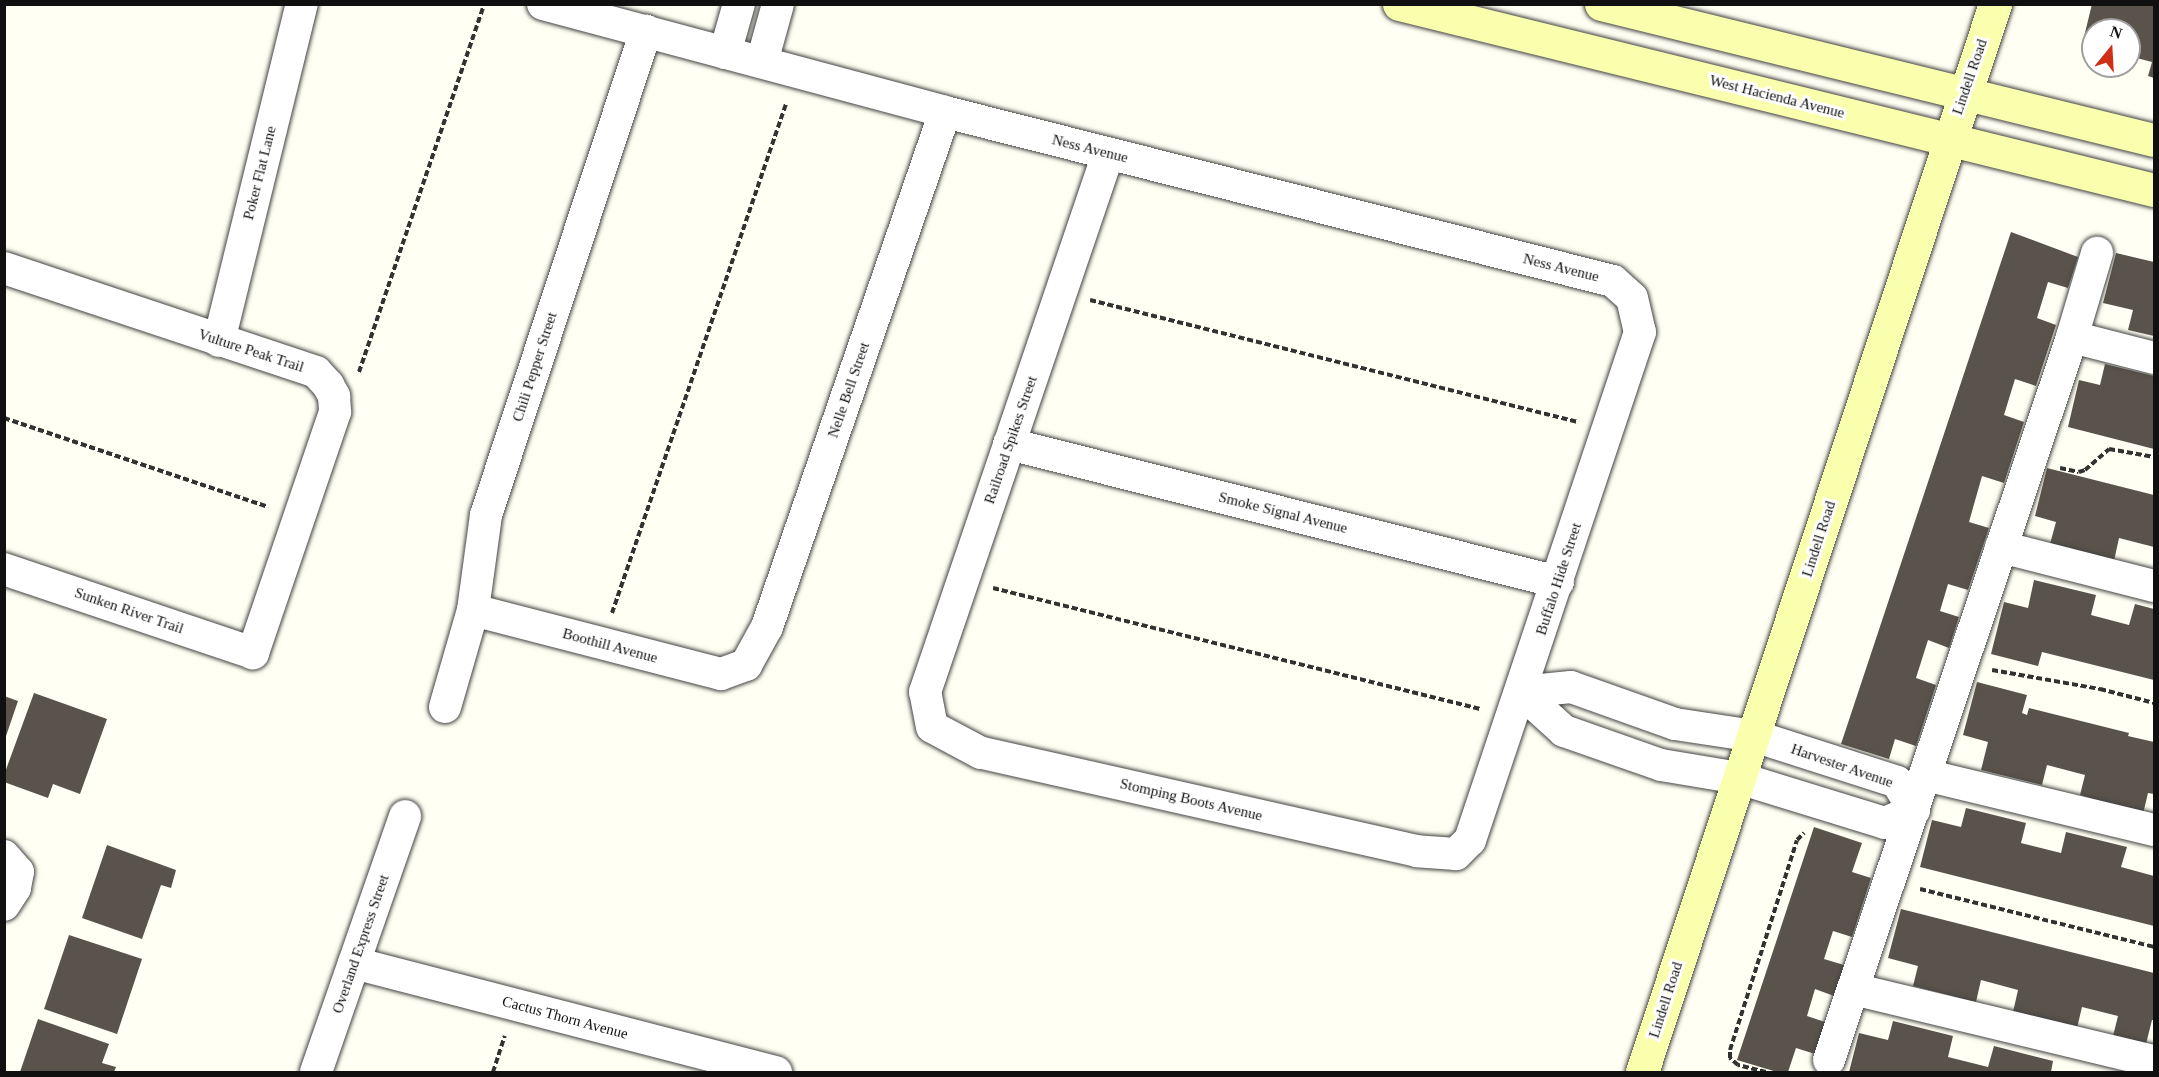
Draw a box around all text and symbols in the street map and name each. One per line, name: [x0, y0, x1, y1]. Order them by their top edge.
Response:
north arrow: [2081, 18, 2141, 78]
text: N: [2108, 22, 2124, 42]
street label: Lindell Road: [1949, 37, 1991, 117]
street label: West Hacienda Avenue: [1707, 71, 1847, 123]
street label: Poker Flat Lane: [240, 124, 280, 222]
street label: Ness Avenue: [1050, 131, 1130, 167]
street label: Ness Avenue: [1521, 250, 1601, 286]
street label: Chili Pepper Street: [509, 310, 561, 424]
street label: Vulture Peak Trail: [196, 325, 306, 377]
street label: Nelle Bell Street: [824, 340, 874, 440]
street label: Railroad Spikes Street: [981, 374, 1041, 506]
street label: Smoke Signal Avenue: [1216, 488, 1350, 538]
street label: Lindell Road: [1798, 499, 1840, 579]
street label: Buffalo Hide Street: [1532, 520, 1586, 638]
street label: Sunken River Trail: [72, 584, 186, 638]
street label: Boothill Avenue: [560, 625, 660, 667]
street label: Harvester Avenue: [1788, 740, 1896, 792]
street label: Stomping Boots Avenue: [1118, 775, 1264, 825]
street label: Overland Express Street: [329, 872, 393, 1016]
street label: Lindell Road: [1645, 960, 1687, 1040]
street label: Cactus Thorn Avenue: [500, 992, 630, 1044]

